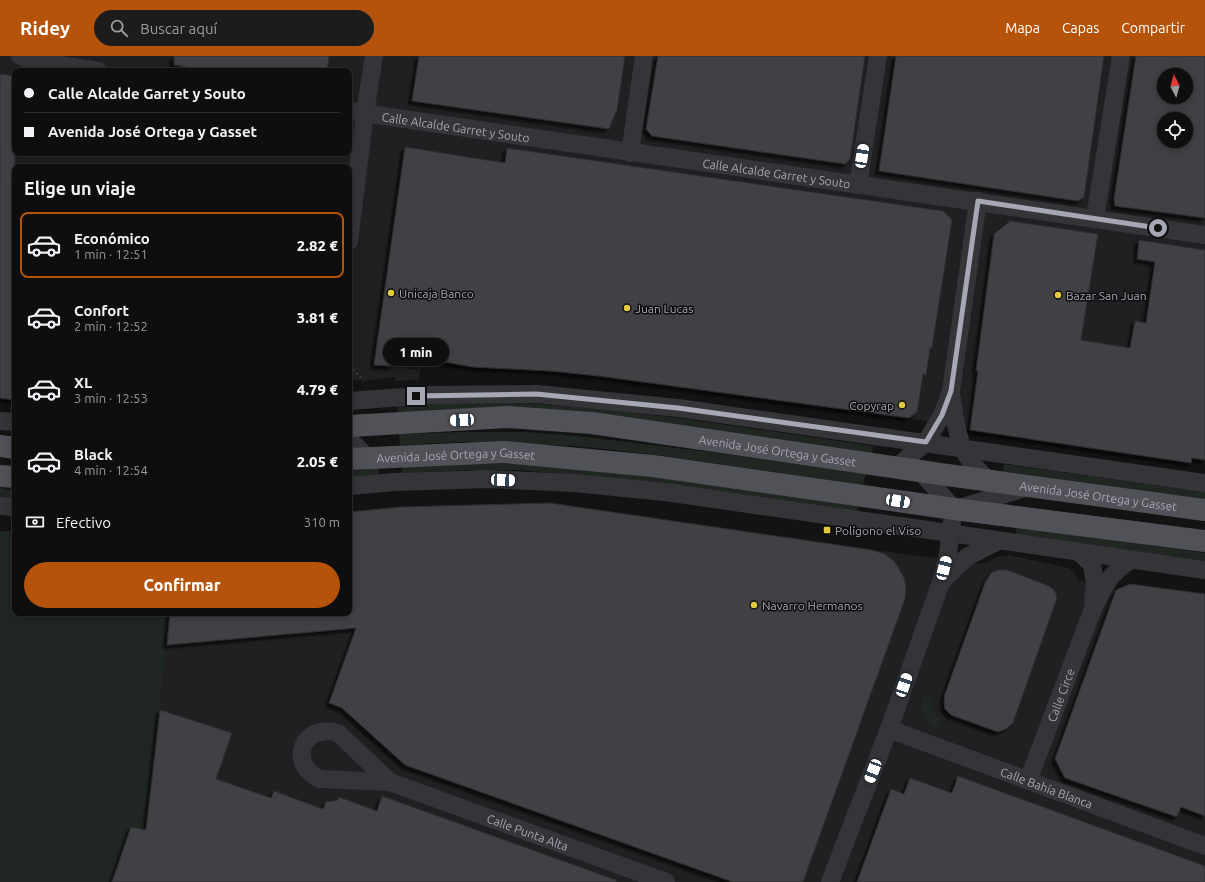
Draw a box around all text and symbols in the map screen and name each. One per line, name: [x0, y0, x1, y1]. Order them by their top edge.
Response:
search box: [94, 10, 374, 46]
text: Ridey: [20, 17, 70, 39]
icon: search: [108, 17, 130, 39]
text: Buscar aquí: [140, 20, 217, 37]
text: Mapa: [1005, 20, 1040, 36]
text: Capas: [1062, 20, 1099, 36]
text: Compartir: [1121, 20, 1185, 36]
north arrow: [1157, 68, 1193, 104]
map controls: [1157, 68, 1193, 148]
text: Calle Alcalde Garret y Souto: [48, 85, 246, 102]
street label: Calle Alcalde Garret y Souto: [381, 110, 531, 144]
button: locate: [1157, 112, 1193, 148]
text: Avenida José Ortega y Gasset: [48, 123, 257, 140]
car: [854, 143, 870, 169]
street label: Calle Alcalde Garret y Souto: [702, 156, 851, 190]
text: Elige un viaje: [24, 178, 136, 198]
route start: [1149, 219, 1167, 237]
icon: car: [26, 227, 62, 263]
text: Económico: [74, 230, 150, 247]
text: 2.82 €: [297, 237, 338, 254]
text: 1 min · 12:51: [74, 247, 148, 261]
place label: Unicaja Banco: [399, 287, 474, 300]
marker: Unicaja Banco: [386, 288, 396, 298]
place label: Bazar San Juan: [1066, 289, 1147, 302]
marker: Bazar San Juan: [1053, 290, 1063, 300]
icon: car: [26, 299, 62, 335]
text: Confort: [74, 302, 129, 319]
place label: Juan Lucas: [635, 302, 693, 315]
marker: Juan Lucas: [622, 303, 632, 313]
text: 3.81 €: [297, 309, 338, 326]
text: 2 min · 12:52: [74, 319, 148, 333]
callout: 1 min: [383, 338, 449, 366]
text: 1 min: [399, 345, 433, 359]
icon: car: [26, 371, 62, 407]
text: XL: [74, 374, 92, 391]
text: 4.79 €: [297, 381, 338, 398]
route end: [407, 387, 425, 405]
text: 3 min · 12:53: [74, 391, 148, 405]
place label: Copyrap: [849, 399, 894, 412]
marker: Copyrap: [897, 400, 907, 410]
car: [450, 413, 474, 427]
street label: Avenida José Ortega y Gasset: [698, 432, 857, 468]
icon: car: [26, 443, 62, 479]
street label: Avenida José Ortega y Gasset: [376, 445, 536, 464]
text: Black: [74, 446, 113, 463]
text: 2.05 €: [297, 453, 338, 470]
text: 4 min · 12:54: [74, 463, 148, 477]
car: [491, 474, 515, 486]
street label: Avenida José Ortega y Gasset: [1019, 478, 1178, 513]
car: [885, 493, 911, 509]
icon: cash: [24, 511, 46, 533]
text: Efectivo: [56, 514, 111, 531]
text: 310 m: [304, 515, 340, 529]
place label: Polígono el Viso: [835, 524, 921, 537]
marker: Polígono el Viso: [822, 525, 832, 535]
car: [935, 555, 953, 581]
button: Confirmar: [24, 562, 340, 608]
place label: Navarro Hermanos: [762, 599, 863, 612]
marker: Navarro Hermanos: [749, 600, 759, 610]
street label: Calle Circe: [1045, 666, 1077, 724]
car: [894, 672, 914, 698]
car: [863, 758, 883, 784]
street label: Calle Bahía Blanca: [999, 764, 1094, 810]
street label: Calle Punta Alta: [485, 811, 570, 853]

